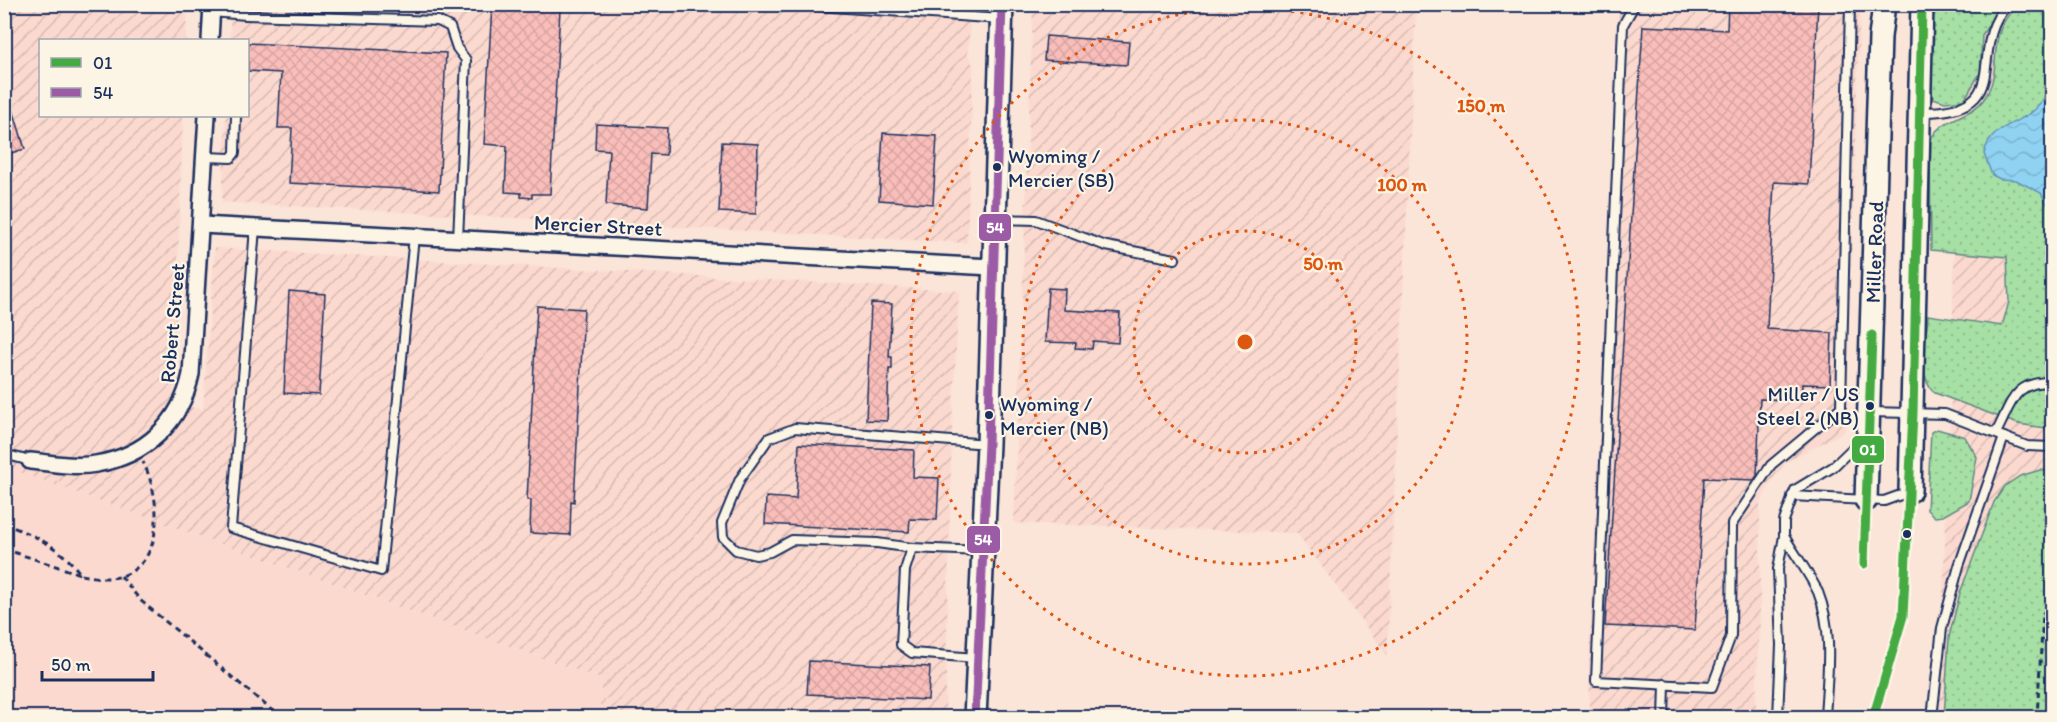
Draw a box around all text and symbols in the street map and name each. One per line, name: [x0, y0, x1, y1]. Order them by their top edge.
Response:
legend: [39, 39, 249, 117]
text: 01: [93, 52, 112, 74]
text: 54: [93, 82, 113, 104]
text: 150 m: [1457, 95, 1506, 117]
place label: Wyoming / Mercier (SB): [1008, 144, 1114, 192]
marker: Wyoming / Mercier (SB): [991, 161, 1003, 173]
text: 100 m: [1377, 174, 1428, 196]
street label: Miller Road: [1860, 200, 1888, 304]
street label: Mercier Street: [533, 209, 663, 241]
line badge: 54: [978, 213, 1012, 242]
text: 54: [986, 218, 1004, 237]
text: 50 m: [1303, 253, 1344, 275]
street label: Robert Street: [154, 262, 190, 384]
centre of rings: [1235, 332, 1255, 352]
place label: Miller / US Steel 2 (NB): [1757, 382, 1859, 430]
place label: Wyoming / Mercier (NB): [1000, 392, 1109, 440]
marker: Miller / US Steel 2 (NB): [1864, 400, 1876, 412]
marker: Wyoming / Mercier (NB): [983, 409, 995, 421]
line badge: 01: [1851, 435, 1885, 464]
text: 01: [1859, 440, 1877, 459]
line badge: 54: [966, 525, 1001, 554]
unlabelled marker: [1901, 528, 1913, 540]
text: 54: [974, 530, 992, 549]
scale bar: [42, 644, 153, 682]
text: 50 m: [51, 654, 91, 676]

